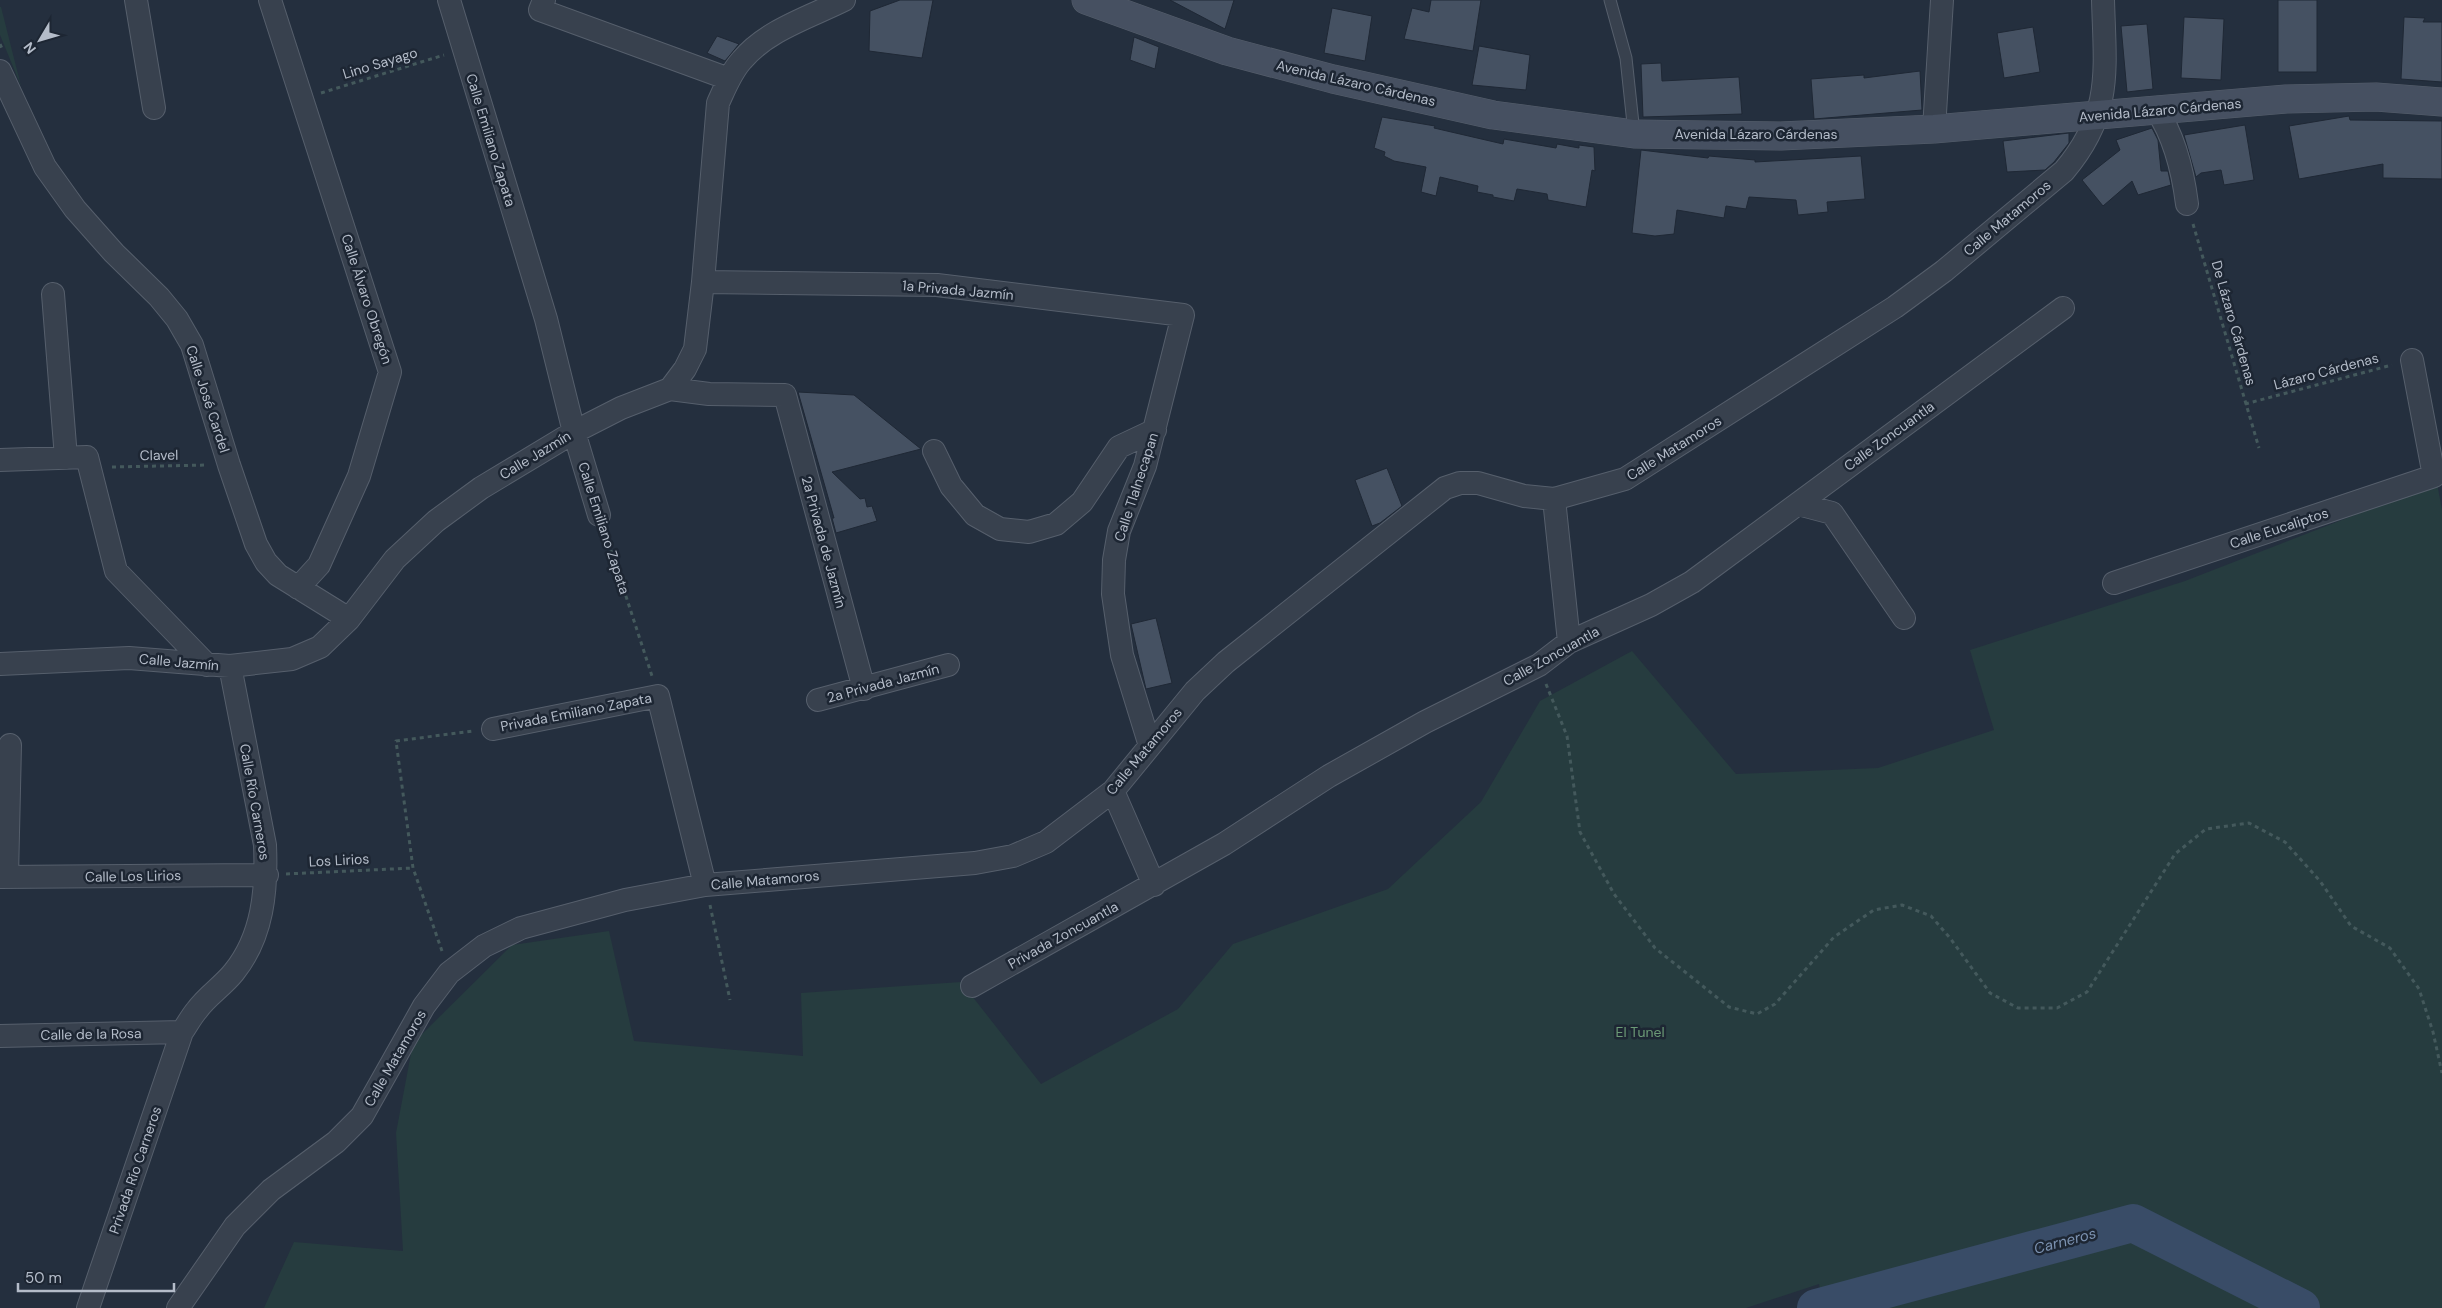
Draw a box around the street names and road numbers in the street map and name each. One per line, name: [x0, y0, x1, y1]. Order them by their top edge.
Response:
street label: Lino Sayago: [340, 43, 420, 83]
street label: Avenida Lázaro Cárdenas: [1275, 56, 1437, 110]
street label: Calle Emiliano Zapata: [462, 71, 520, 209]
street label: Avenida Lázaro Cárdenas: [2078, 94, 2242, 126]
street label: Avenida Lázaro Cárdenas: [1674, 125, 1838, 143]
street label: Calle Matamoros: [1960, 176, 2054, 260]
street label: Calle Álvaro Obregón: [337, 232, 397, 366]
street label: De Lázaro Cárdenas: [2208, 258, 2260, 388]
street label: 1a Privada Jazmín: [902, 276, 1014, 304]
street label: Calle José Cardel: [182, 343, 234, 455]
street label: Lázaro Cárdenas: [2272, 348, 2380, 394]
street label: Calle Zoncuantla: [1840, 397, 1938, 475]
street label: Calle Matamoros: [1623, 412, 1725, 484]
street label: Calle Jazmín: [496, 427, 574, 483]
street label: Calle Tlalnecapan: [1110, 430, 1162, 544]
street label: Clavel: [140, 446, 178, 464]
street label: Calle Emiliano Zapata: [574, 460, 634, 596]
street label: 2a Privada de Jazmín: [798, 474, 850, 610]
street label: Calle Eucaliptos: [2227, 504, 2331, 552]
street label: Calle Zoncuantla: [1500, 622, 1602, 690]
street label: Calle Jazmín: [138, 650, 220, 674]
street label: 2a Privada Jazmín: [825, 659, 941, 707]
street label: Privada Emiliano Zapata: [499, 688, 653, 736]
street label: Calle Matamoros: [1102, 704, 1186, 798]
street label: Calle Río Carneros: [236, 742, 274, 862]
street label: Los Lirios: [308, 849, 370, 871]
street label: Calle Los Lirios: [85, 866, 181, 886]
street label: Calle Matamoros: [710, 866, 820, 894]
street label: Privada Zoncuantla: [1005, 897, 1121, 973]
street label: Calle Matamoros: [360, 1006, 430, 1110]
street label: Calle de la Rosa: [40, 1024, 142, 1044]
street label: Privada Río Carneros: [105, 1104, 165, 1236]

